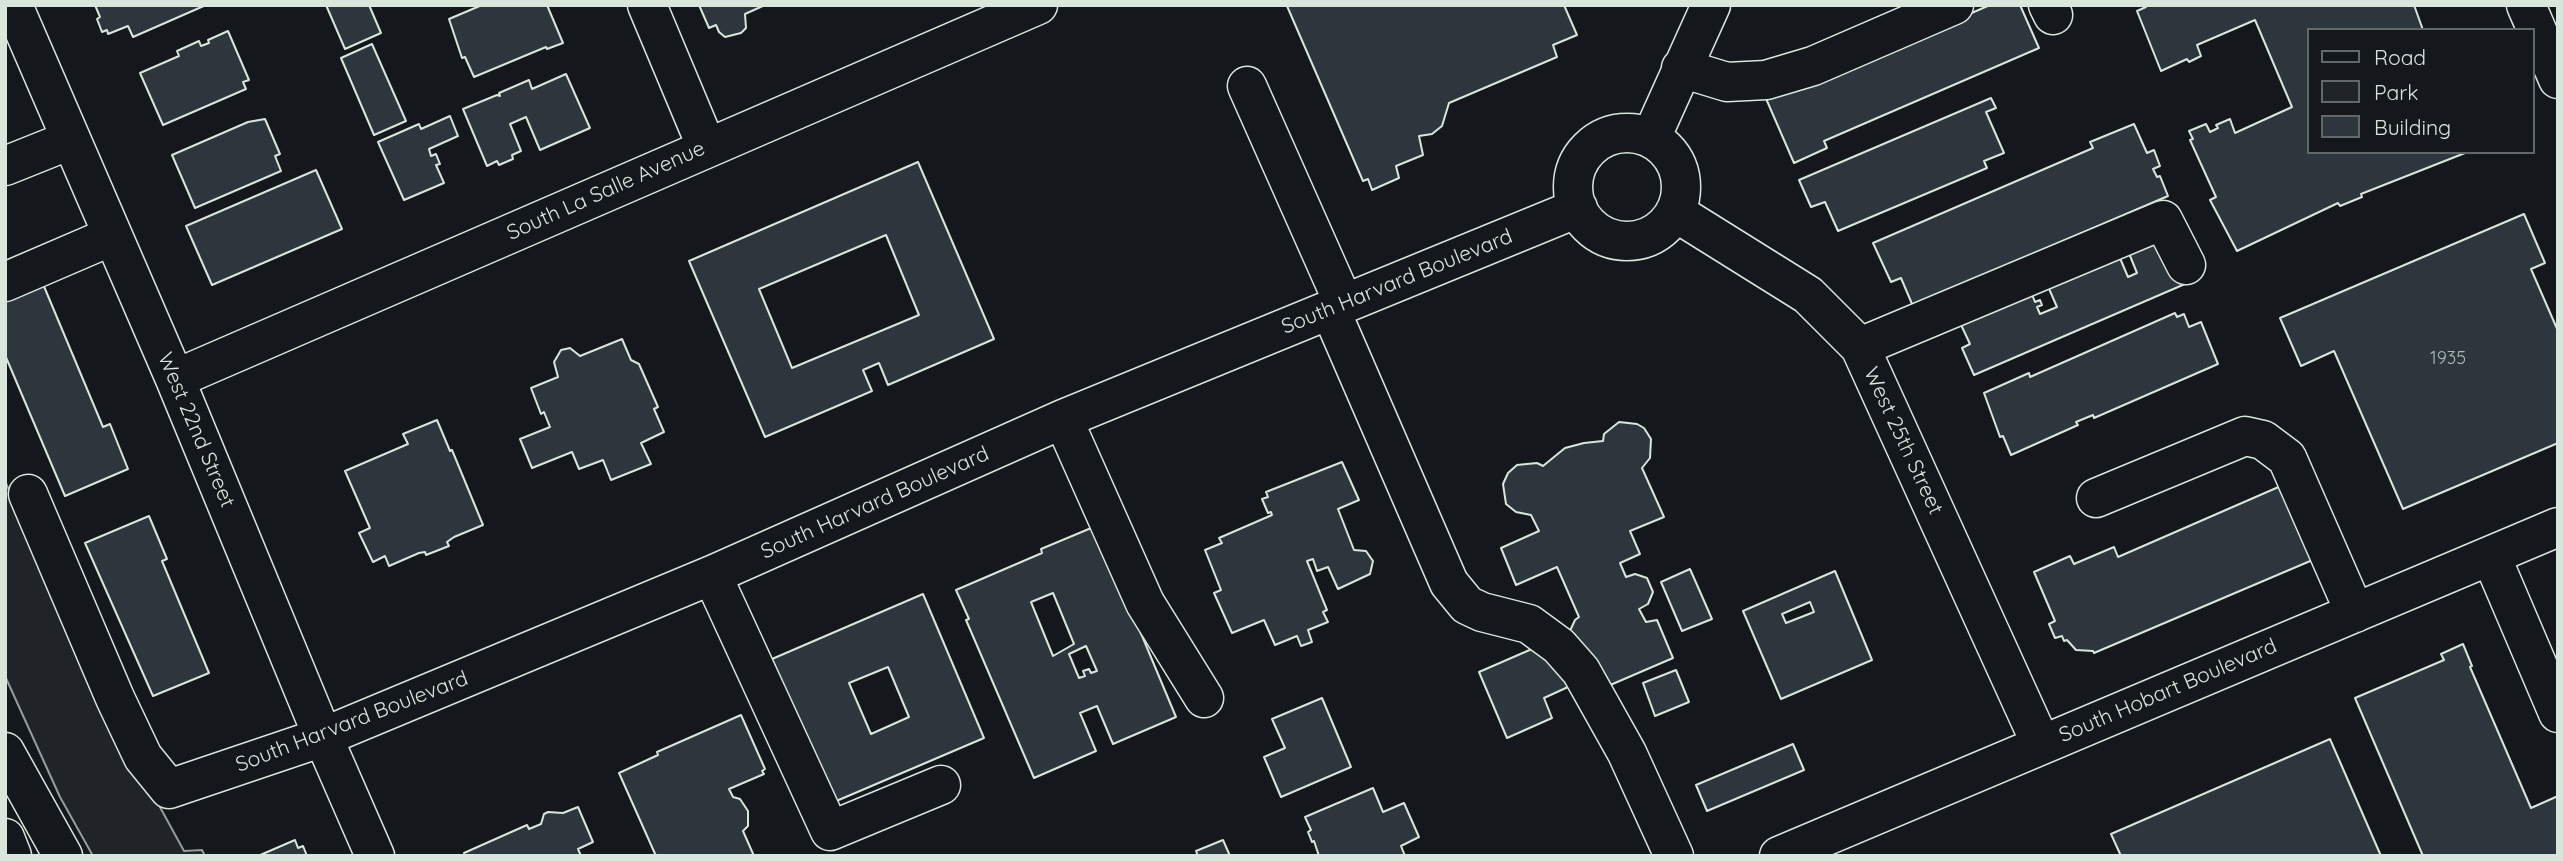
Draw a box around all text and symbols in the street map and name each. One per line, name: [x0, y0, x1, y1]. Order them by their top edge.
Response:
legend: [2308, 28, 2535, 154]
text: Road: [2374, 44, 2426, 70]
text: Park: [2374, 79, 2418, 105]
text: Building: [2374, 114, 2451, 140]
street label: South La Salle Avenue: [503, 136, 709, 246]
street label: South Harvard Boulevard: [1278, 224, 1516, 340]
house number: 1935: [2430, 348, 2466, 370]
street label: West 22nd Street: [152, 349, 240, 511]
street label: West 25th Street: [1858, 363, 1948, 519]
street label: South Harvard Boulevard: [757, 441, 993, 565]
street label: South Hobart Boulevard: [2055, 634, 2281, 748]
street label: South Harvard Boulevard: [232, 666, 472, 778]

